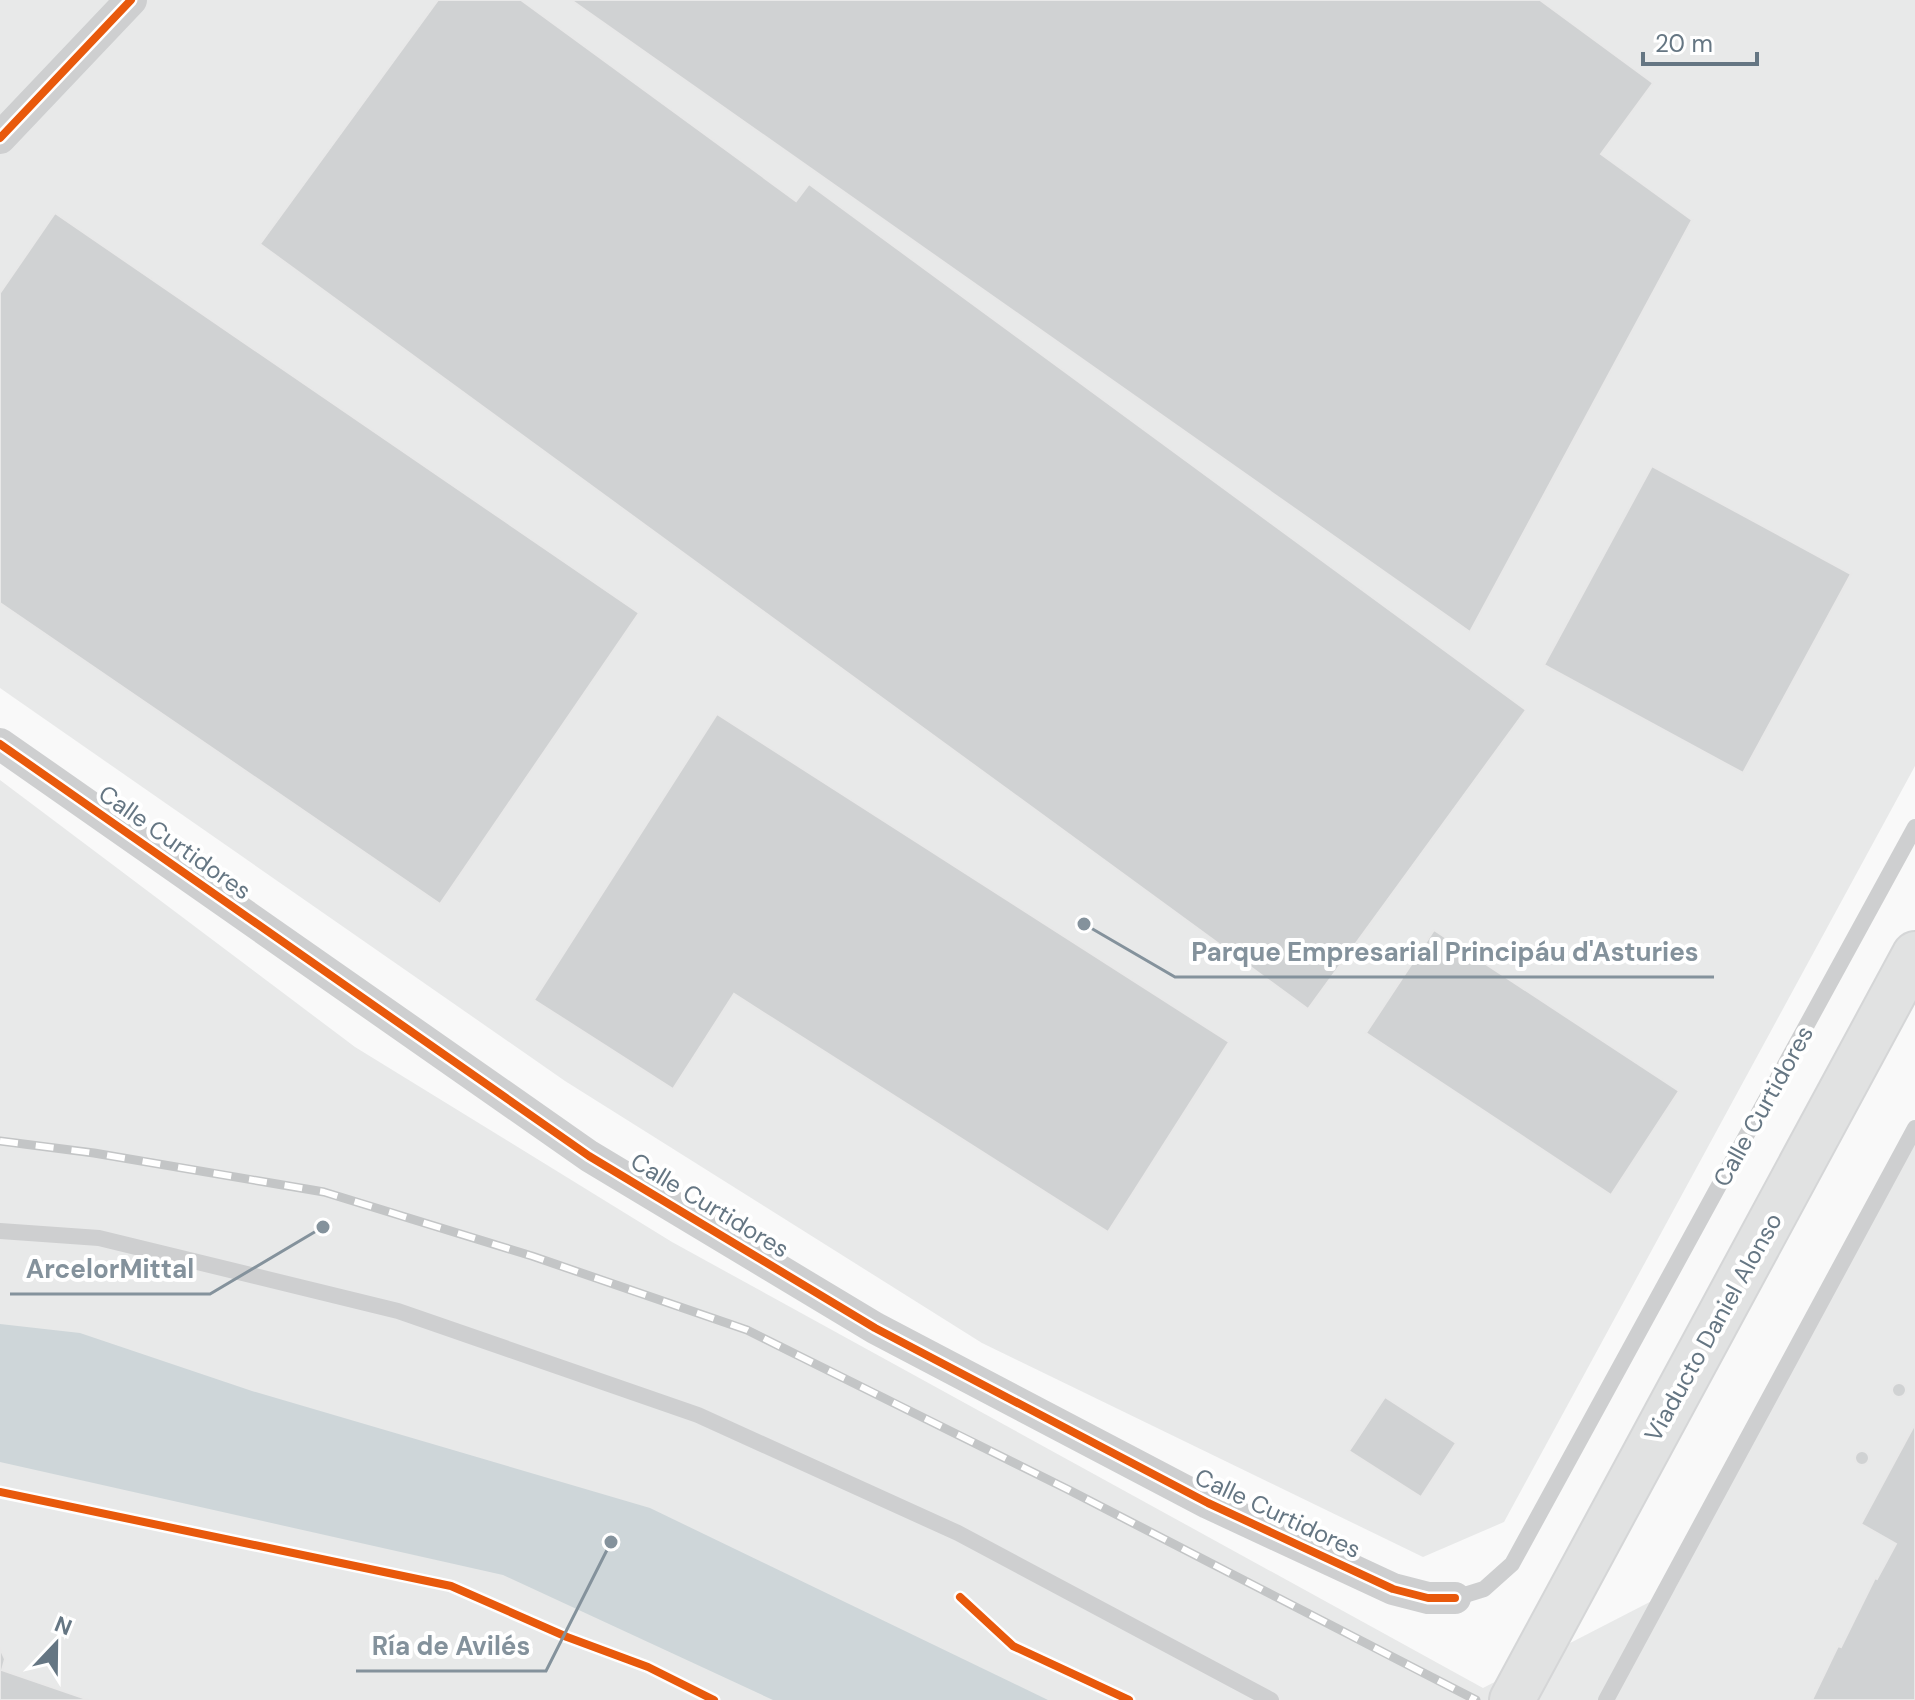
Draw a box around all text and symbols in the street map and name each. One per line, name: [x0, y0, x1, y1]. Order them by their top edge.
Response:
scale bar: [1643, 16, 1757, 66]
text: 20 m: [1655, 28, 1713, 59]
street label: Calle Curtidores: [93, 778, 257, 906]
callout: Parque Empresarial Principáu d'Asturies: [1175, 927, 1714, 977]
text: Parque Empresarial Principáu d'Asturies: [1191, 935, 1699, 969]
street label: Calle Curtidores: [1706, 1020, 1820, 1192]
street label: Calle Curtidores: [625, 1146, 795, 1264]
street label: Viaducto Daniel Alonso: [1637, 1207, 1789, 1447]
callout: ArcelorMittal: [10, 1244, 210, 1294]
text: ArcelorMittal: [26, 1252, 194, 1286]
street label: Calle Curtidores: [1190, 1461, 1366, 1565]
north arrow: [16, 1604, 96, 1684]
text: N: [50, 1609, 76, 1642]
callout: Ría de Avilés: [356, 1621, 546, 1671]
text: Ría de Avilés: [372, 1629, 530, 1663]

